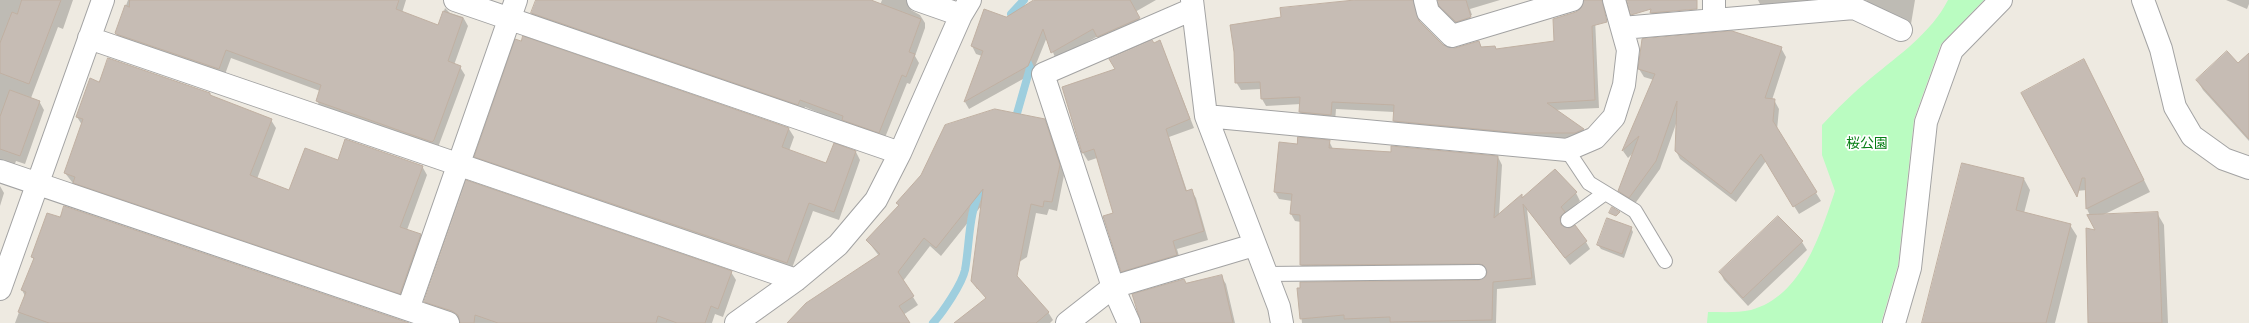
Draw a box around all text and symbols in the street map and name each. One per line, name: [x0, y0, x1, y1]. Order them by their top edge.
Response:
park label: 桜公園: [1846, 135, 1888, 151]

